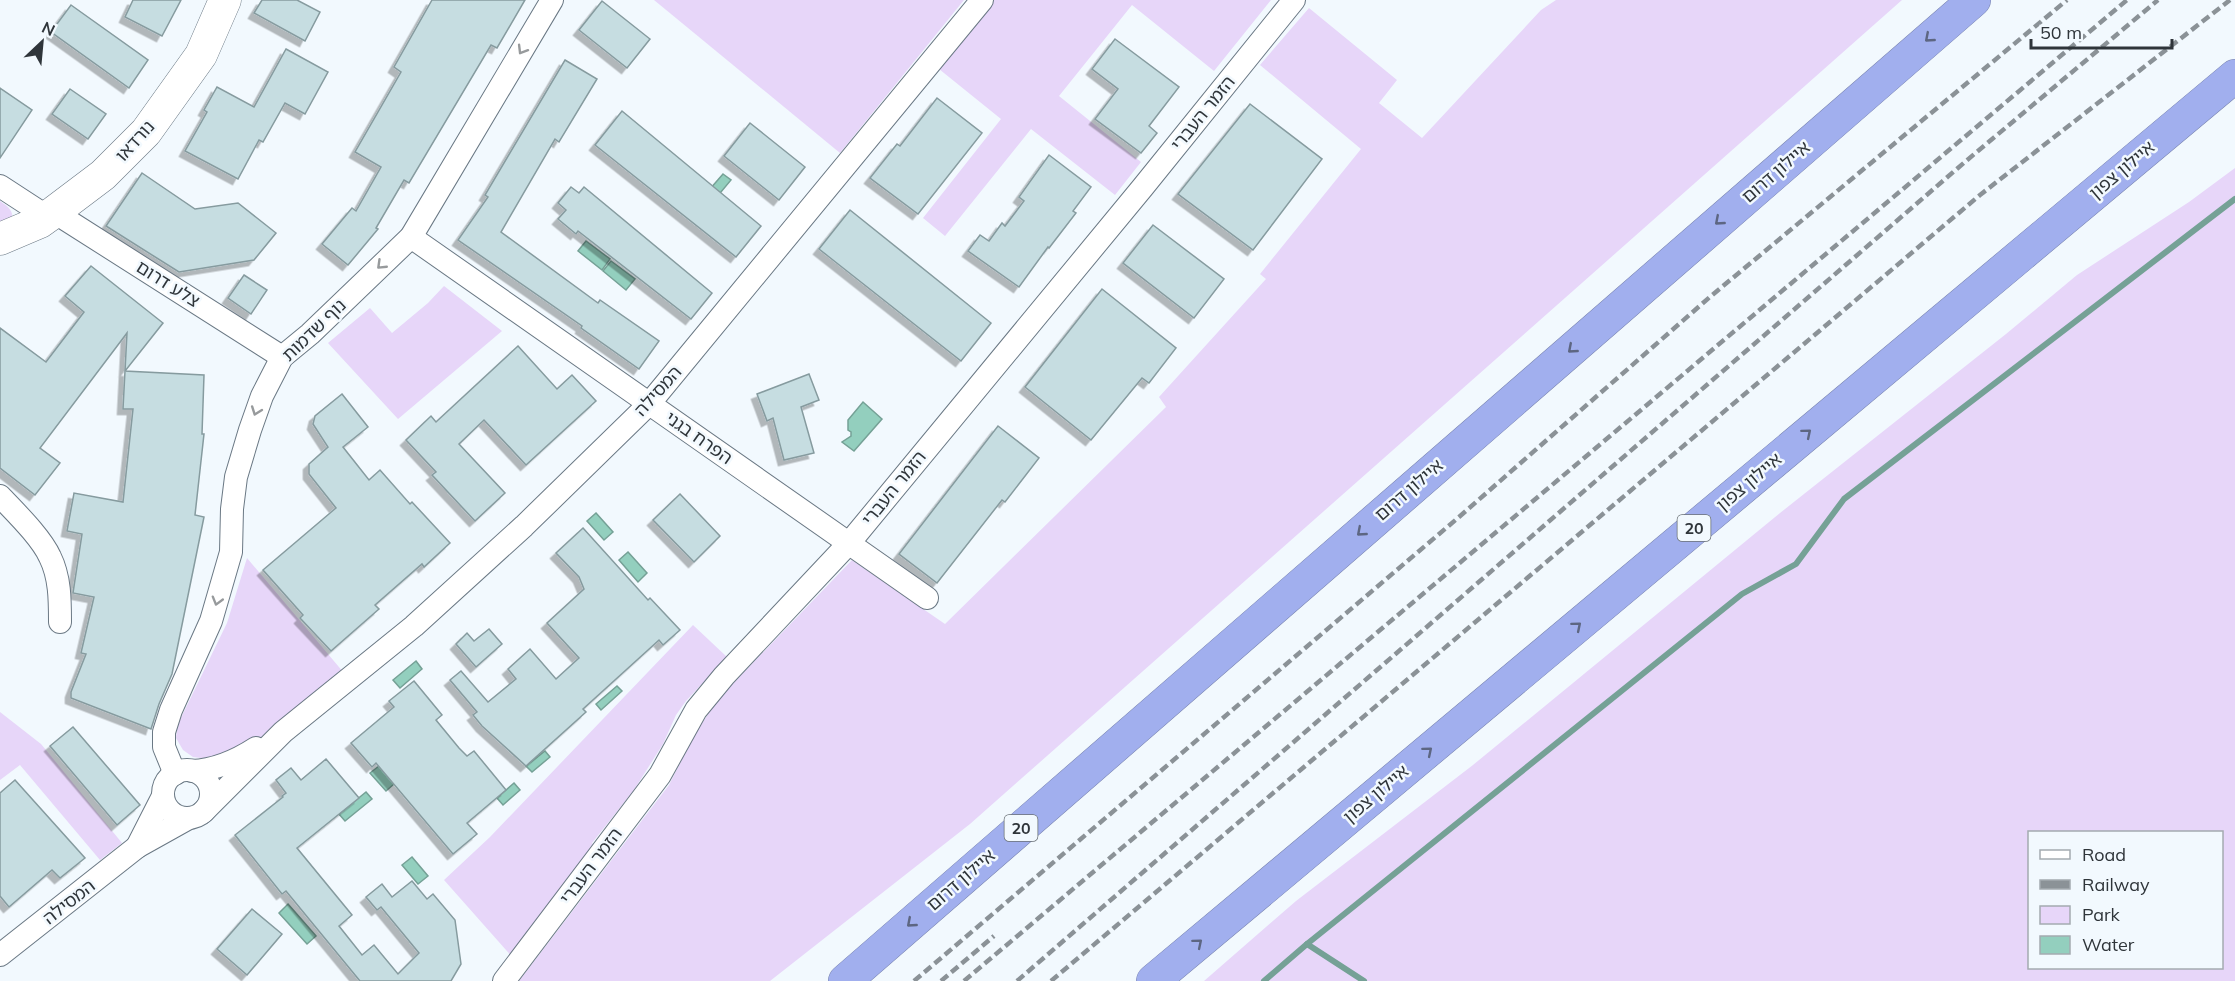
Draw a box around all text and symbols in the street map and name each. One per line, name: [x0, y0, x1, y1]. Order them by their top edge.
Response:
north arrow: [12, 12, 72, 72]
scale bar: [2031, 12, 2172, 50]
text: N: [39, 17, 58, 40]
text: 50 m: [2040, 21, 2082, 44]
one-way arrow: [1926, 31, 1936, 42]
one-way arrow: [517, 44, 529, 54]
street label: הזמר העברי: [1165, 71, 1240, 155]
street label: נורדאו: [110, 115, 159, 166]
street label: איילון צפון: [2084, 135, 2159, 204]
street label: איילון דרום: [1737, 136, 1815, 208]
one-way arrow: [1715, 214, 1726, 225]
street label: צלע דרום: [132, 255, 204, 312]
one-way arrow: [378, 258, 389, 269]
street label: נוף שדמות: [277, 293, 351, 366]
one-way arrow: [1568, 342, 1579, 353]
street label: המסילה: [629, 361, 686, 421]
one-way arrow: [251, 405, 264, 416]
street label: הפרח בגני: [661, 406, 737, 469]
one-way arrow: [1801, 430, 1812, 441]
street label: הזמר העברי: [856, 446, 931, 530]
street label: איילון צפון: [1711, 447, 1786, 516]
street label: איילון דרום: [1370, 454, 1448, 526]
road number: 20: [1678, 515, 1710, 541]
one-way arrow: [1357, 525, 1368, 536]
one-way arrow: [212, 595, 224, 606]
one-way arrow: [1570, 622, 1581, 633]
one-way arrow: [1421, 747, 1432, 758]
street label: איילון צפון: [1338, 759, 1413, 828]
road number: 20: [1004, 815, 1038, 841]
street label: הזמר העברי: [554, 823, 627, 908]
legend: [2028, 831, 2223, 969]
text: Road: [2082, 843, 2126, 866]
street label: איילון דרום: [922, 844, 1000, 916]
text: Railway: [2082, 873, 2150, 896]
street label: המסילה: [38, 874, 100, 929]
text: Park: [2082, 903, 2121, 926]
one-way arrow: [908, 916, 918, 927]
text: Water: [2082, 933, 2135, 956]
one-way arrow: [1191, 940, 1202, 951]

